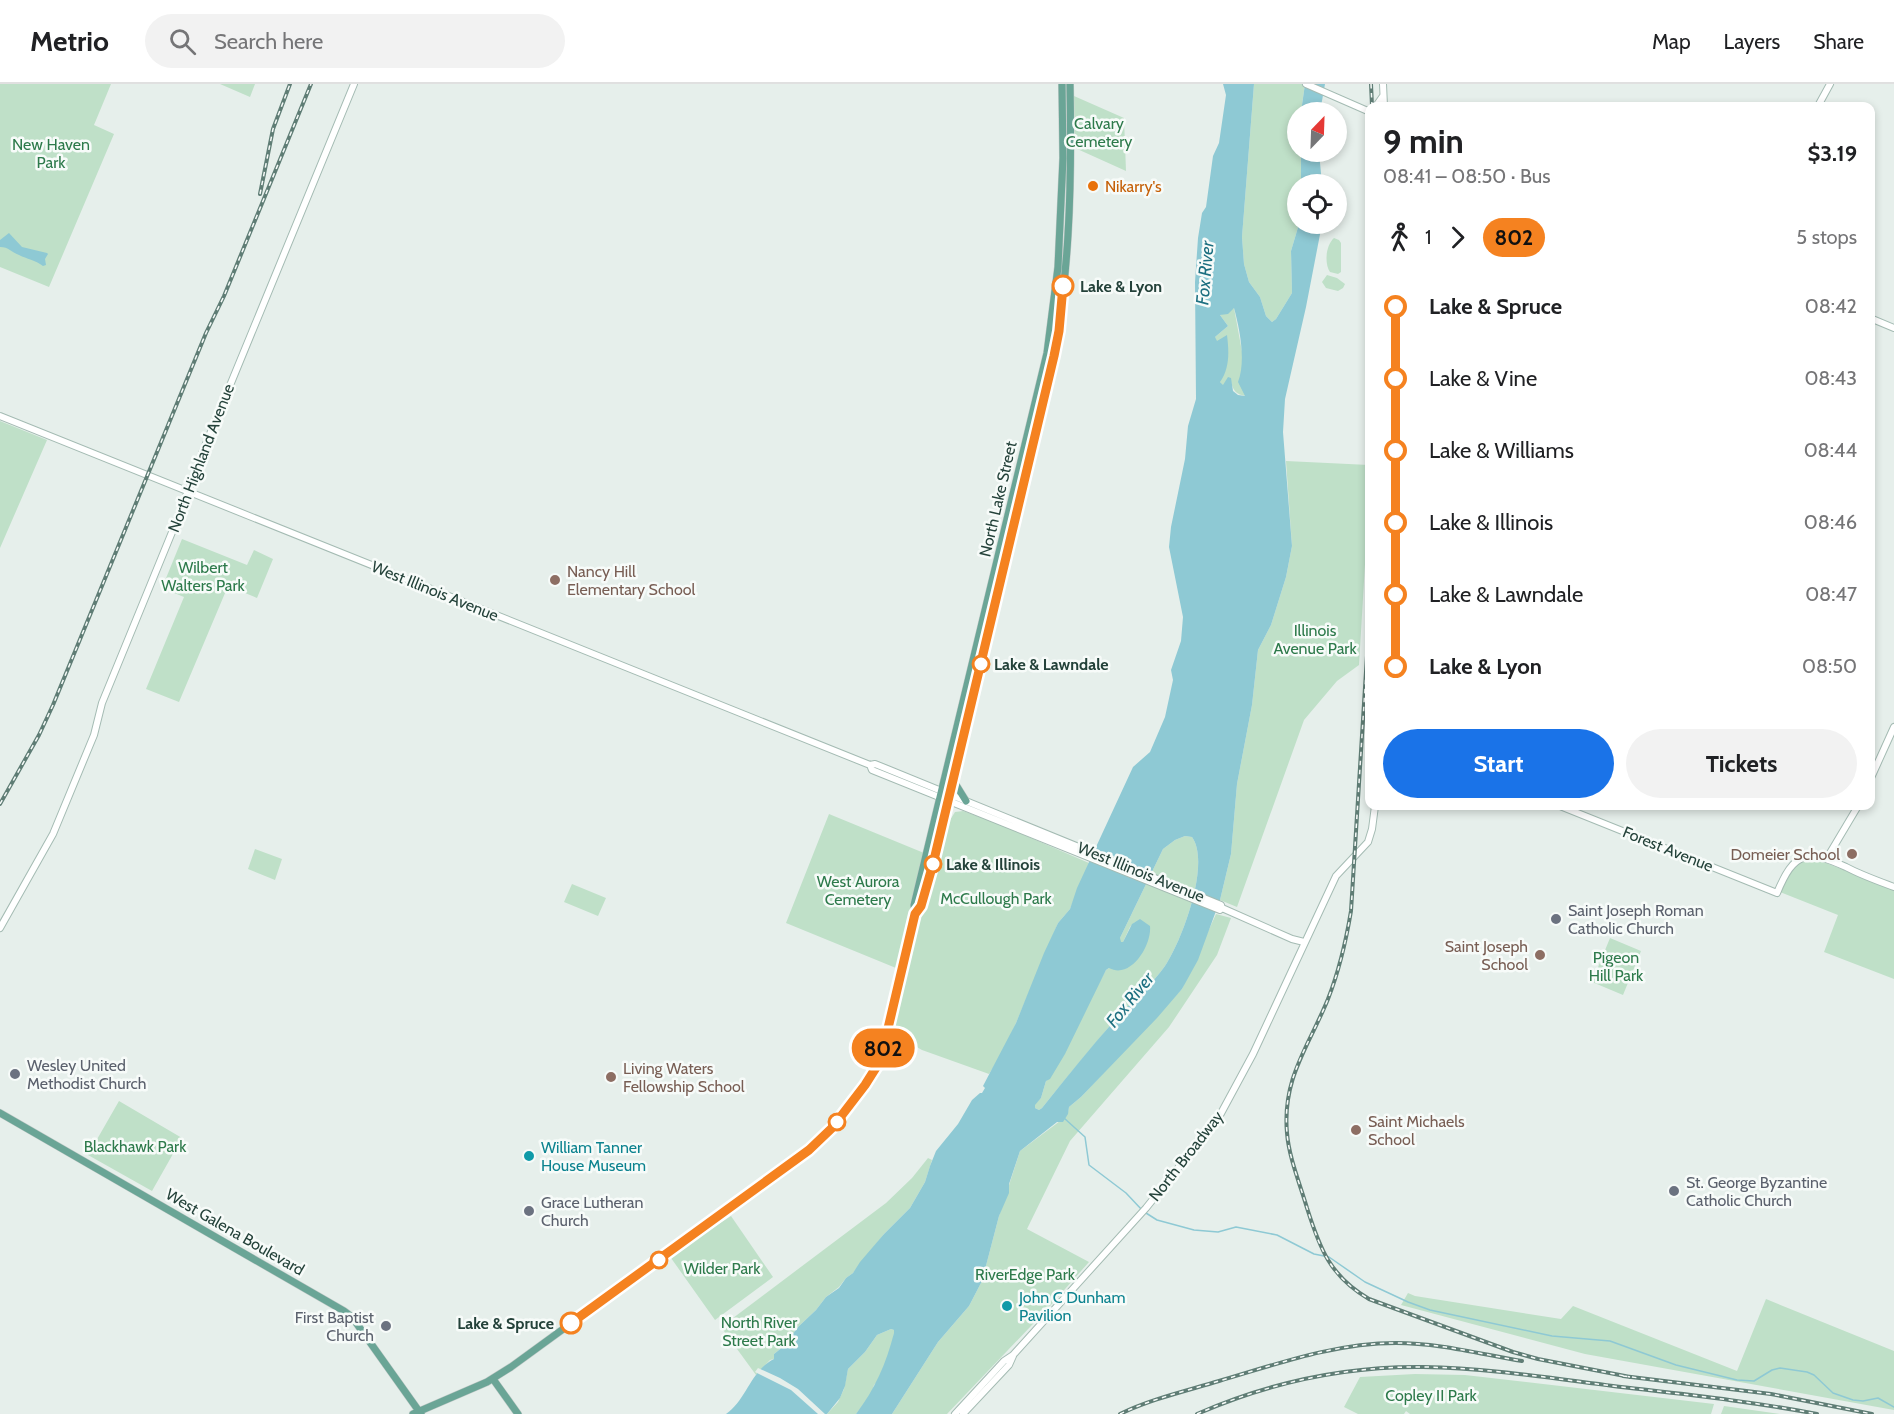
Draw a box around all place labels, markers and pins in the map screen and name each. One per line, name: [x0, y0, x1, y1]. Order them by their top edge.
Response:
place label: Nikarry's: [1105, 177, 1162, 196]
marker: Nikarry's: [1086, 179, 1100, 193]
marker: Lake & Lyon: [1052, 275, 1074, 297]
place label: Lake & Lyon: [1080, 277, 1162, 296]
place label: Nancy Hill Elementary School: [567, 562, 695, 599]
marker: Nancy Hill Elementary School: [548, 573, 562, 587]
marker: Lake & Lawndale: [972, 655, 990, 673]
place label: Lake & Lawndale: [994, 655, 1109, 674]
place label: Domeier School: [1731, 845, 1840, 864]
marker: Domeier School: [1845, 847, 1859, 861]
marker: Lake & Illinois: [924, 855, 942, 873]
place label: Lake & Illinois: [946, 855, 1040, 874]
place label: Saint Joseph Roman Catholic Church: [1568, 901, 1704, 938]
marker: Saint Joseph Roman Catholic Church: [1549, 912, 1563, 926]
place label: Saint Joseph School: [1445, 937, 1528, 974]
marker: Saint Joseph School: [1533, 948, 1547, 962]
place label: Wesley United Methodist Church: [27, 1056, 146, 1093]
place label: Living Waters Fellowship School: [623, 1059, 745, 1096]
marker: Wesley United Methodist Church: [8, 1067, 22, 1081]
marker: Living Waters Fellowship School: [604, 1070, 618, 1084]
place label: Saint Michaels School: [1368, 1112, 1465, 1149]
unlabelled marker: [828, 1113, 846, 1131]
marker: Saint Michaels School: [1349, 1123, 1363, 1137]
place label: William Tanner House Museum: [541, 1138, 646, 1175]
marker: William Tanner House Museum: [522, 1149, 536, 1163]
place label: St. George Byzantine Catholic Church: [1686, 1173, 1827, 1210]
marker: St. George Byzantine Catholic Church: [1667, 1184, 1681, 1198]
place label: Grace Lutheran Church: [541, 1193, 643, 1230]
marker: Grace Lutheran Church: [522, 1204, 536, 1218]
unlabelled marker: [650, 1251, 668, 1269]
place label: John C Dunham Pavilion: [1018, 1288, 1126, 1325]
marker: John C Dunham Pavilion: [1000, 1299, 1014, 1313]
place label: First Baptist Church: [295, 1308, 375, 1345]
marker: Lake & Spruce: [560, 1312, 582, 1334]
place label: Lake & Spruce: [457, 1314, 554, 1333]
marker: First Baptist Church: [379, 1319, 393, 1333]

